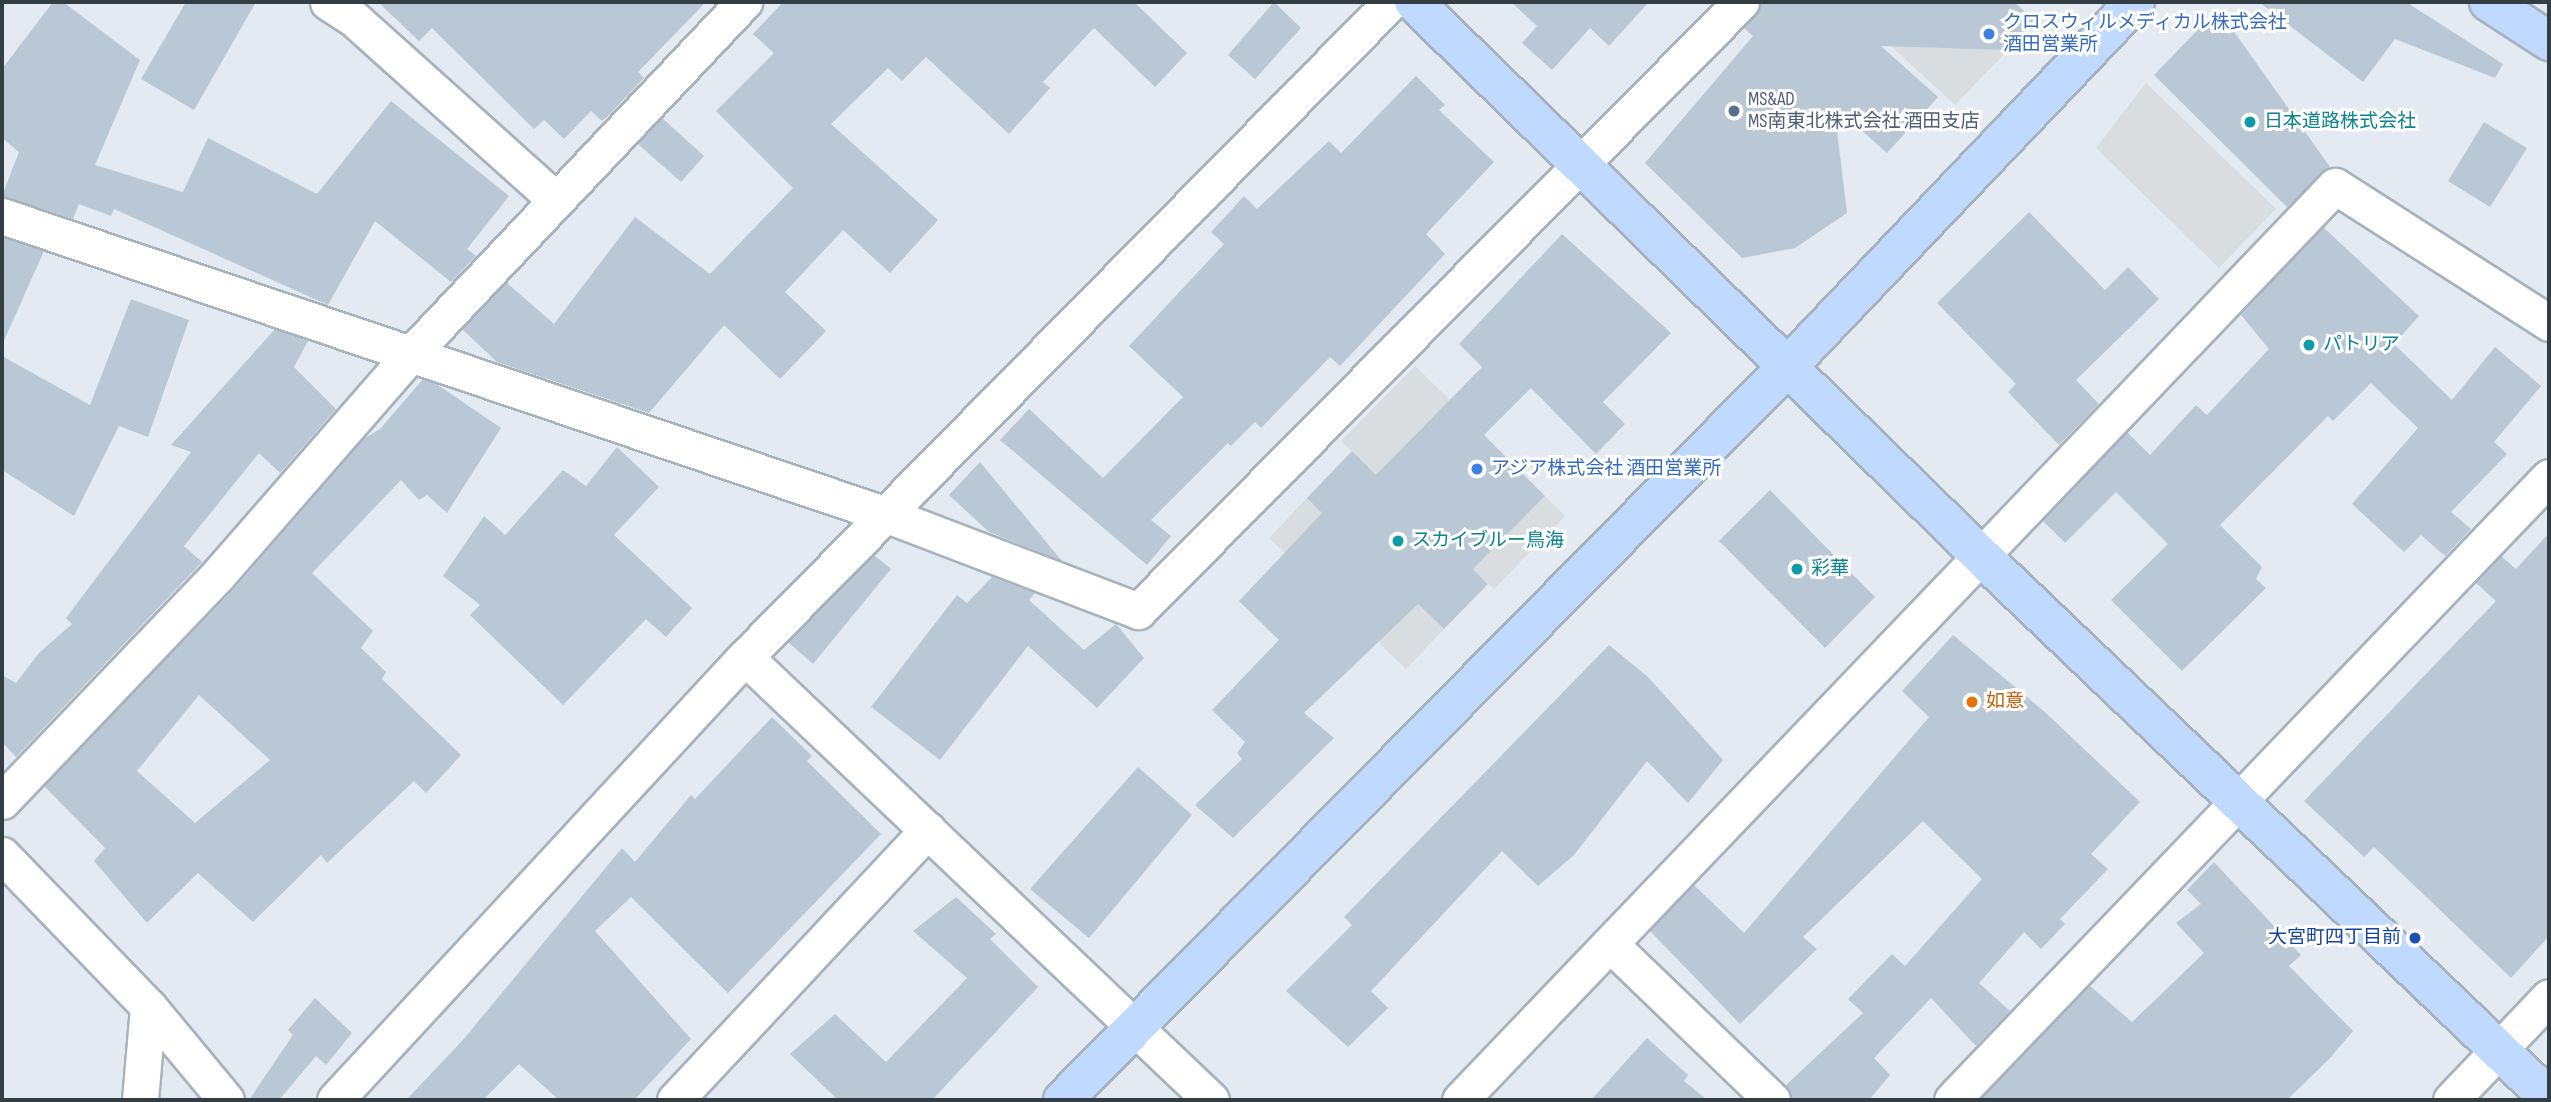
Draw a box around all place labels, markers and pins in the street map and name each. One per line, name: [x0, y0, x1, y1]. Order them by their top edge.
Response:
place label: クロスウィルメディカル株式会社 酒田営業所: [2003, 12, 2288, 56]
marker: クロスウィルメディカル株式会社 酒田営業所: [1981, 26, 1997, 42]
place label: MS&AD MS南東北株式会社 酒田支店: [1748, 89, 1979, 133]
marker: MS&AD MS南東北株式会社 酒田支店: [1726, 103, 1742, 119]
place label: 日本道路株式会社: [2264, 111, 2416, 133]
marker: 日本道路株式会社: [2242, 114, 2258, 130]
place label: パトリア: [2323, 334, 2399, 356]
marker: パトリア: [2301, 337, 2317, 353]
place label: アジア株式会社 酒田営業所: [1491, 458, 1722, 480]
marker: アジア株式会社 酒田営業所: [1469, 461, 1485, 477]
place label: スカイブルー鳥海: [1412, 530, 1564, 552]
marker: スカイブルー鳥海: [1390, 533, 1406, 549]
place label: 彩華: [1811, 558, 1849, 580]
marker: 彩華: [1789, 561, 1805, 577]
place label: 如意: [1986, 691, 2024, 713]
marker: 如意: [1964, 694, 1980, 710]
place label: 大宮町四丁目前: [2268, 927, 2401, 949]
marker: 大宮町四丁目前: [2407, 930, 2423, 946]

